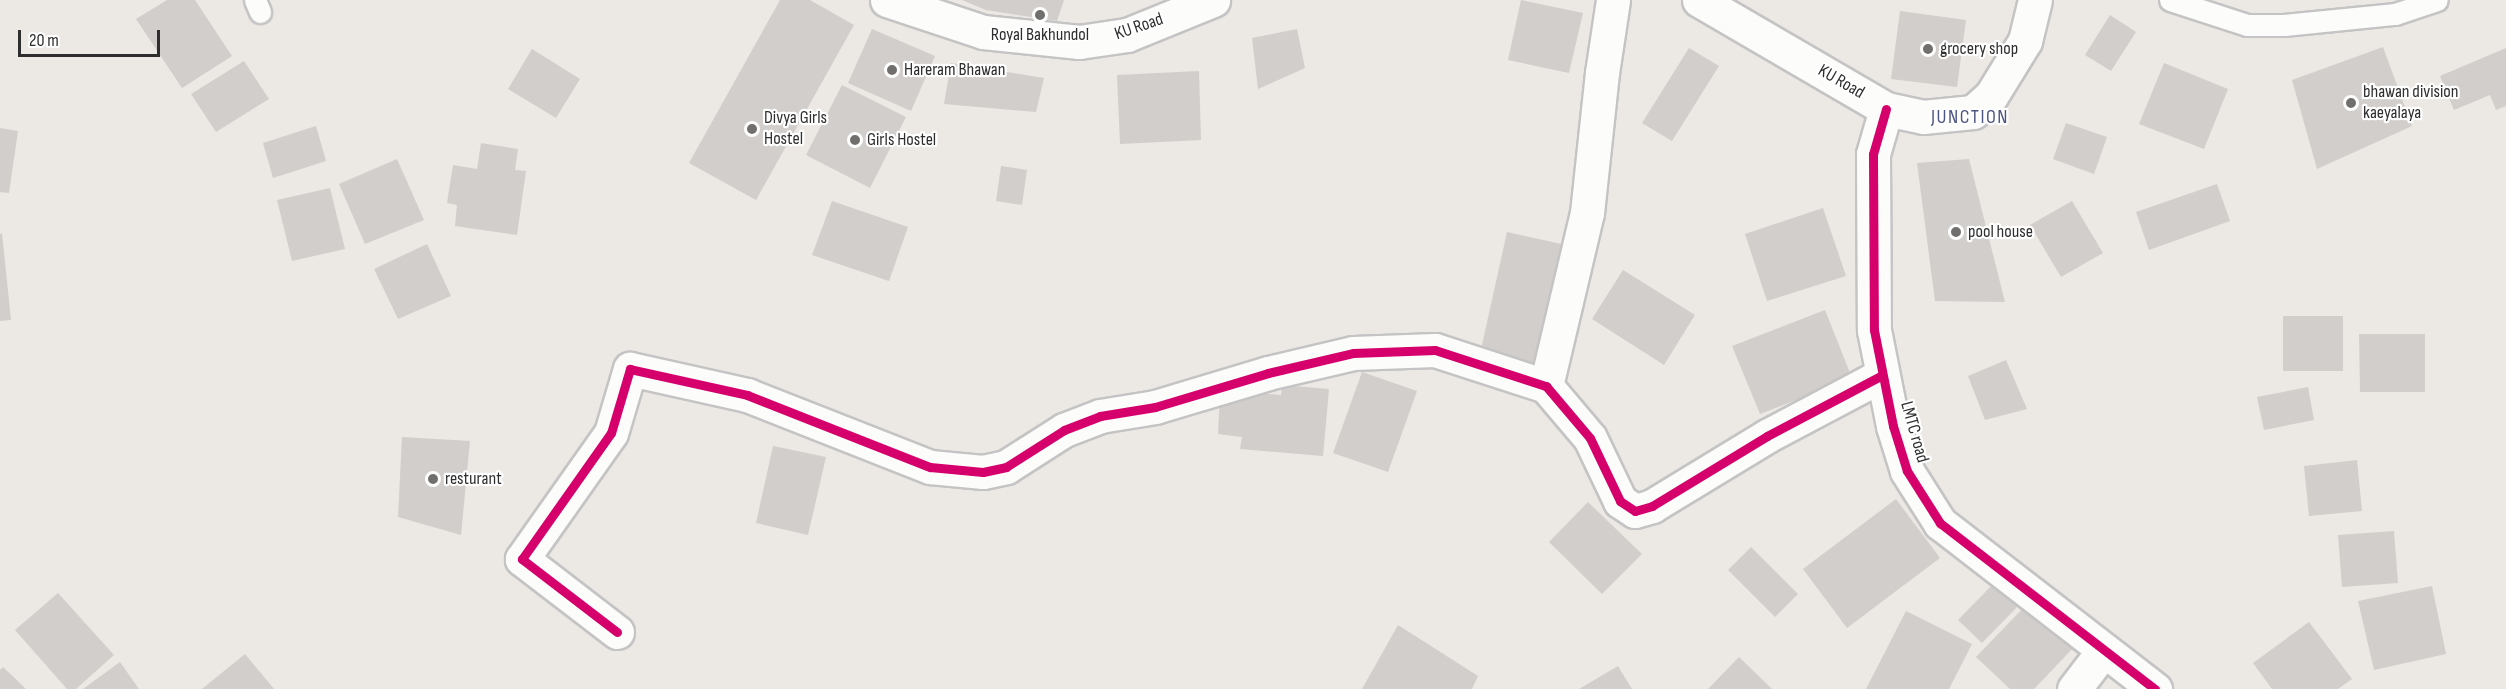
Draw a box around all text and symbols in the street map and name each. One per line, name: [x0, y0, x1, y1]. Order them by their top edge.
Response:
marker: Royal Bakhundol: [1033, 8, 1047, 22]
street label: KU Road: [1112, 9, 1166, 45]
scale bar: [21, 18, 164, 56]
place label: Royal Bakhundol: [991, 24, 1089, 46]
text: 20 m: [29, 30, 59, 51]
place label: grocery shop: [1940, 38, 2018, 60]
marker: grocery shop: [1921, 42, 1935, 56]
place label: Hareram Bhawan: [904, 59, 1005, 81]
street label: KU Road: [1814, 60, 1868, 104]
marker: Hareram Bhawan: [885, 63, 899, 77]
place label: bhawan division kaeyalaya: [2363, 82, 2459, 124]
marker: bhawan division kaeyalaya: [2344, 96, 2358, 110]
district label: JUNCTION: [1931, 105, 2009, 129]
place label: Divya Girls Hostel: [764, 108, 827, 150]
marker: Divya Girls Hostel: [745, 122, 759, 136]
place label: Girls Hostel: [867, 129, 936, 151]
marker: Girls Hostel: [848, 133, 862, 147]
place label: pool house: [1968, 221, 2033, 243]
marker: pool house: [1949, 225, 1963, 239]
street label: LMTC road: [1895, 399, 1933, 465]
place label: resturant: [445, 468, 502, 490]
marker: resturant: [426, 472, 440, 486]

